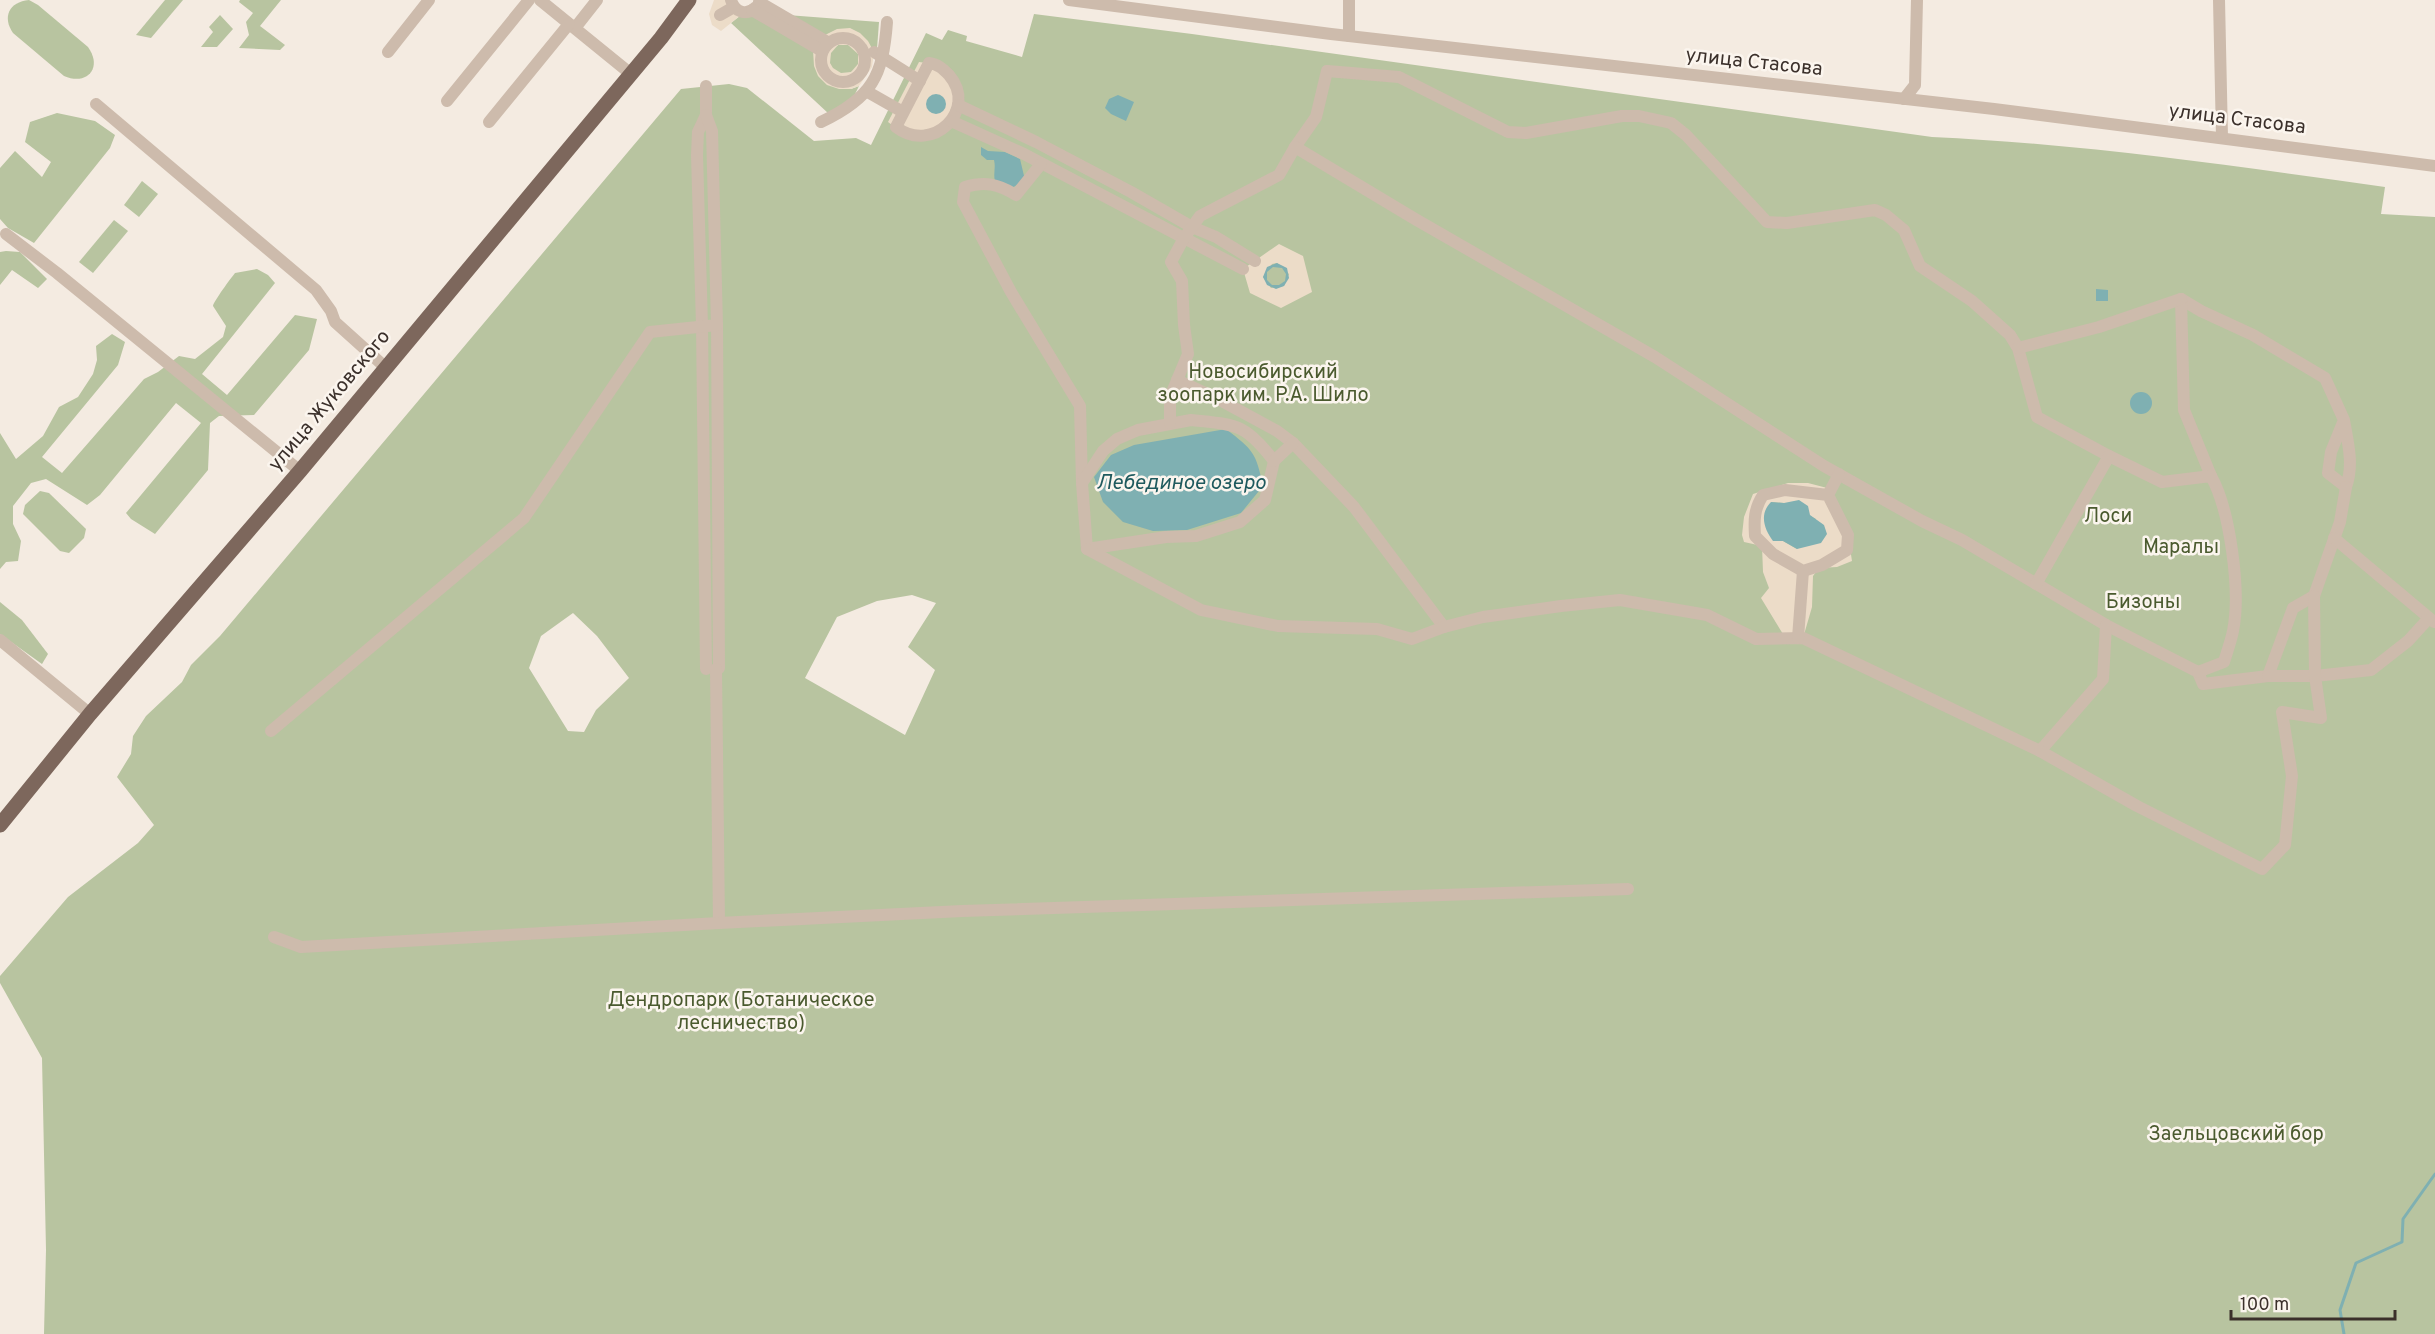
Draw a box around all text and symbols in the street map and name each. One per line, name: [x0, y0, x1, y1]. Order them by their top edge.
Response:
street label: улица Стасова: [1684, 43, 1824, 83]
street label: улица Стасова: [2167, 99, 2307, 141]
street label: улица Жуковского: [263, 325, 397, 477]
park label: Новосибирский зоопарк им. Р.А. Шило: [1157, 360, 1369, 409]
water label: Лебединое озеро: [1096, 470, 1267, 497]
park label: Лоси: [2084, 504, 2132, 530]
park label: Маралы: [2143, 535, 2219, 561]
park label: Бизоны: [2106, 590, 2180, 616]
park label: Дендропарк (Ботаническое лесничество): [608, 988, 874, 1037]
park label: Заельцовский бор: [2148, 1122, 2324, 1148]
scale bar: [2231, 1283, 2394, 1321]
text: 100 m: [2240, 1294, 2289, 1317]

